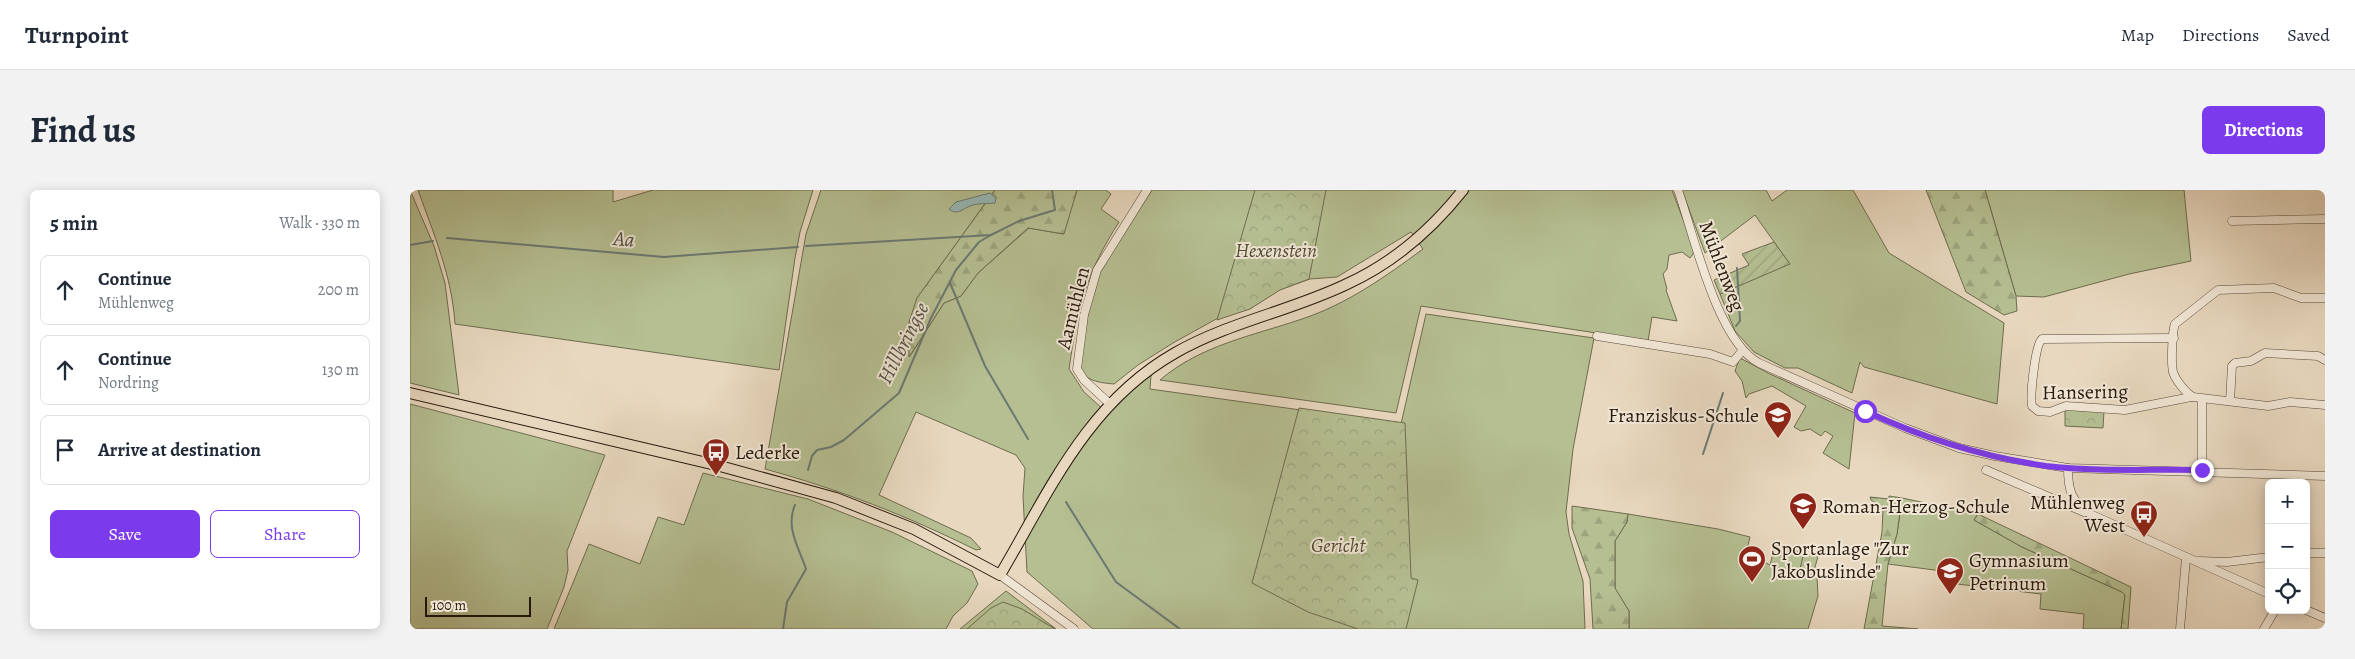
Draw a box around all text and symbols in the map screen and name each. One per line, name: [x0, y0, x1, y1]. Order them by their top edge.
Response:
text: Turnpoint: [25, 19, 129, 51]
text: Map: [2121, 23, 2154, 47]
text: Directions: [2182, 23, 2259, 47]
text: Saved: [2287, 23, 2330, 47]
text: Find us: [30, 106, 136, 154]
button: Directions: [2202, 106, 2325, 154]
text: 5 min: [50, 209, 98, 237]
text: Walk · 330 m: [279, 212, 360, 234]
street label: Mühlenweg: [1692, 217, 1752, 315]
water label: Aa: [611, 224, 636, 254]
park label: Hexenstein: [1235, 237, 1317, 264]
street label: Aamühlen: [1050, 264, 1096, 353]
text: Continue: [98, 266, 172, 292]
icon: ahead: [51, 276, 79, 304]
text: 200 m: [318, 279, 359, 301]
text: Mühlenweg: [98, 292, 174, 314]
water label: Hillbringse: [871, 297, 936, 388]
text: Continue: [98, 346, 172, 372]
icon: ahead: [51, 356, 79, 384]
text: 130 m: [322, 359, 359, 381]
text: Nordring: [98, 372, 159, 394]
street label: Hansering: [2042, 378, 2128, 406]
school or university icon: Franziskus-Schule: [1763, 400, 1793, 439]
route start: [1854, 400, 1877, 423]
place label: Franziskus-Schule: [1608, 402, 1759, 429]
icon: arrive: [51, 436, 79, 464]
text: Arrive at destination: [98, 437, 261, 463]
bus stop icon: Lederke: [701, 437, 731, 476]
place label: Lederke: [735, 439, 800, 466]
route end: [2191, 459, 2214, 482]
map controls: [2265, 479, 2310, 614]
button: +: [2265, 479, 2310, 524]
place label: Mühlenweg West: [2030, 489, 2125, 539]
school or university icon: Roman-Herzog-Schule: [1788, 491, 1818, 530]
place label: Roman-Herzog-Schule: [1822, 493, 2010, 520]
bus stop icon: Mühlenweg West: [2129, 499, 2159, 538]
button: Save: [50, 510, 200, 558]
button: Share: [210, 510, 360, 558]
button: −: [2265, 524, 2310, 569]
park label: Gericht: [1311, 532, 1366, 559]
place label: Sportanlage "Zur Jakobuslinde": [1771, 535, 1909, 585]
sports icon: Sportanlage "Zur Jakobuslinde": [1737, 544, 1767, 583]
place label: Gymnasium Petrinum: [1969, 547, 2069, 597]
school or university icon: Gymnasium Petrinum: [1935, 556, 1965, 595]
button: locate: [2265, 569, 2310, 614]
scale bar: [425, 594, 531, 617]
text: 100 m: [432, 596, 466, 615]

